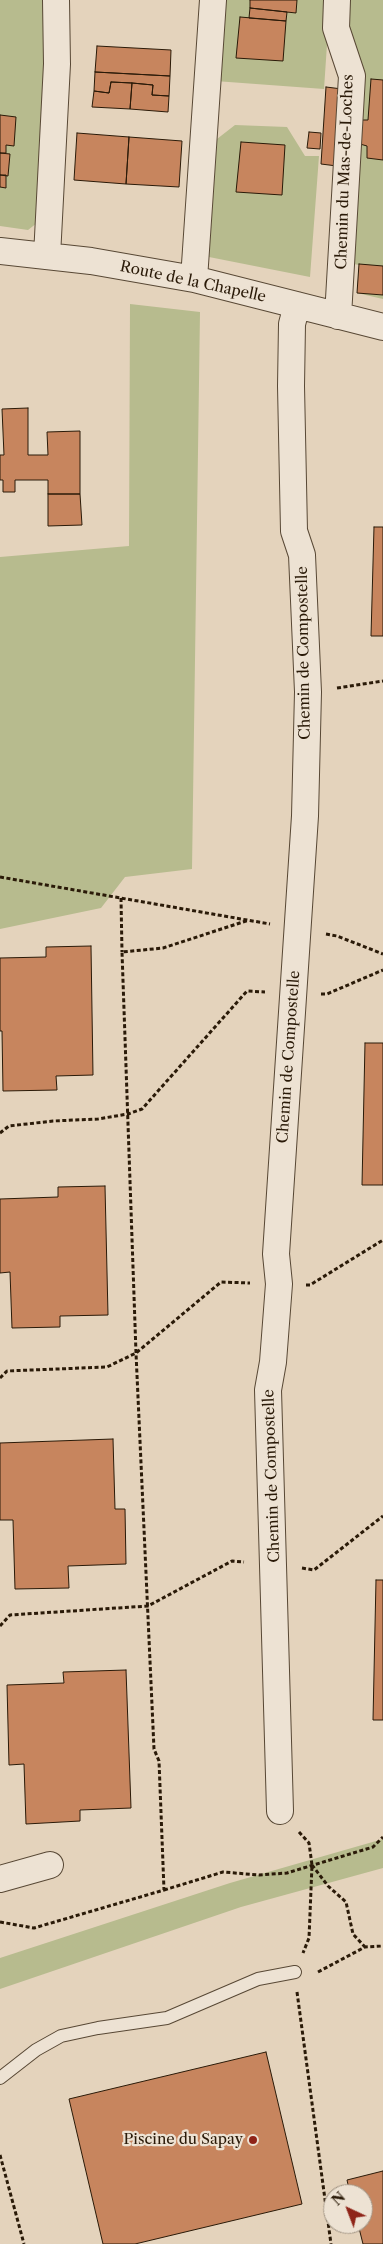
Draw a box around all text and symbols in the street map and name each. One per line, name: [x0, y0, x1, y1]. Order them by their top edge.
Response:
street label: Chemin du Mas-de-Loches: [333, 74, 357, 270]
street label: Route de la Chapelle: [118, 258, 268, 306]
street label: Chemin de Compostelle: [293, 566, 315, 740]
street label: Chemin de Compostelle: [274, 970, 304, 1144]
street label: Chemin de Compostelle: [260, 1389, 284, 1563]
place label: Piscine du Sapay: [123, 2131, 243, 2149]
marker: Piscine du Sapay: [247, 2134, 259, 2146]
north arrow: [323, 2184, 373, 2234]
text: N: [328, 2188, 349, 2209]

